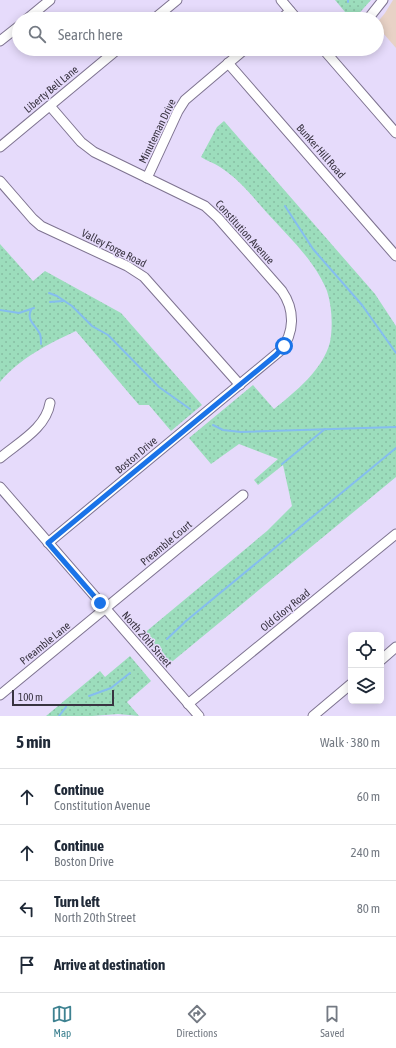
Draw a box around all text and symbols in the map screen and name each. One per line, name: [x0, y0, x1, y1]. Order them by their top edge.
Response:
search box: [12, 12, 384, 56]
icon: search: [26, 23, 48, 45]
text: Search here: [58, 26, 123, 43]
street label: Liberty Bell Lane: [22, 63, 80, 115]
street label: Minuteman Drive: [136, 97, 178, 165]
street label: Bunker Hill Road: [294, 122, 348, 180]
street label: Constitution Avenue: [213, 198, 277, 266]
street label: Valley Forge Road: [80, 227, 148, 269]
route start: [275, 337, 293, 355]
street label: Boston Drive: [113, 434, 159, 476]
street label: Preamble Court: [138, 518, 194, 568]
street label: Old Glory Road: [258, 586, 312, 634]
route end: [91, 594, 109, 612]
street label: North 20th Street: [120, 609, 174, 669]
street label: Preamble Lane: [18, 619, 72, 667]
map controls: [348, 632, 384, 704]
button: locate: [348, 632, 384, 668]
button: layers: [348, 668, 384, 704]
scale bar: [12, 688, 114, 707]
text: 100 m: [18, 691, 43, 703]
text: 5 min: [16, 732, 51, 752]
text: Walk · 380 m: [320, 735, 380, 750]
text: Continue: [54, 781, 104, 798]
icon: ahead: [16, 786, 38, 808]
text: 60 m: [357, 789, 380, 804]
text: Constitution Avenue: [54, 798, 151, 813]
text: Continue: [54, 837, 104, 854]
icon: ahead: [16, 842, 38, 864]
text: 240 m: [351, 845, 380, 860]
text: Boston Drive: [54, 854, 114, 869]
text: Turn left: [54, 893, 100, 910]
icon: left: [16, 898, 38, 920]
text: 80 m: [357, 901, 380, 916]
text: North 20th Street: [54, 910, 136, 925]
icon: arrive: [16, 954, 38, 976]
text: Arrive at destination: [54, 956, 165, 973]
tab: Map: [51, 1003, 73, 1039]
tab: Directions: [176, 1003, 217, 1039]
tab: Saved: [320, 1003, 345, 1039]

